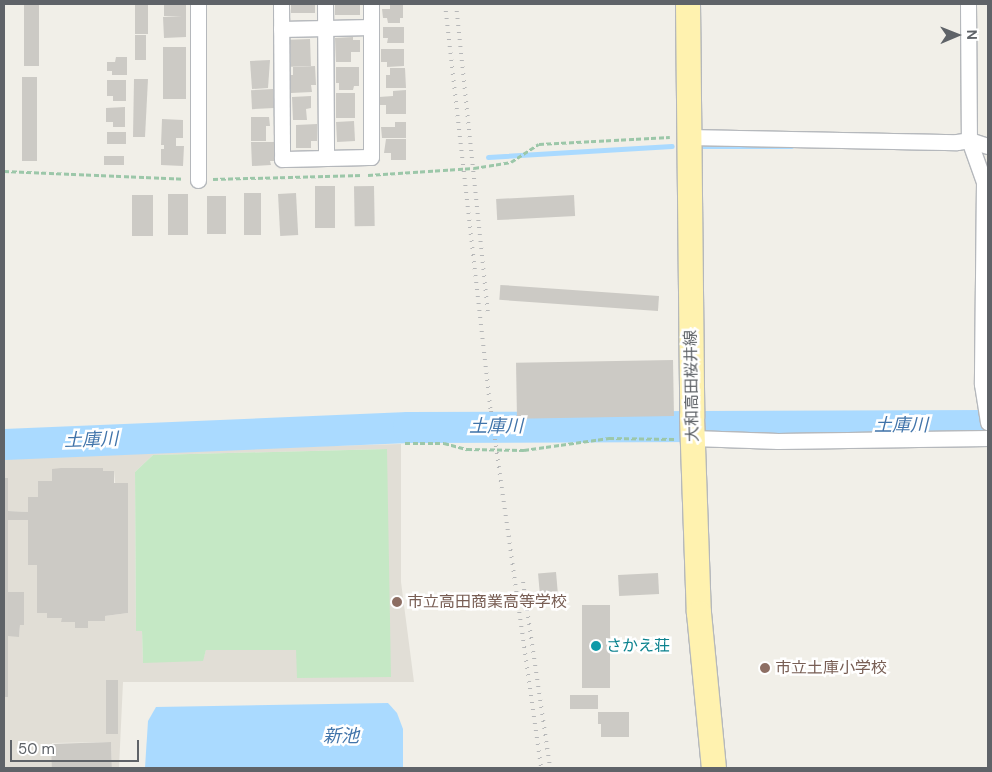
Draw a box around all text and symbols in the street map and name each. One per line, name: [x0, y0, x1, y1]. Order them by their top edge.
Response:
north arrow: [932, 10, 982, 60]
text: N: [963, 29, 981, 40]
street label: 大和高田桜井線: [681, 330, 703, 442]
water label: 土庫川: [874, 414, 928, 436]
water label: 土庫川: [469, 415, 523, 437]
water label: 土庫川: [64, 428, 118, 452]
place label: 市立高田商業高等学校: [407, 592, 567, 612]
marker: 市立高田商業高等学校: [391, 596, 403, 608]
place label: さかえ荘: [606, 636, 670, 656]
marker: さかえ荘: [590, 640, 602, 652]
place label: 市立土庫小学校: [775, 658, 887, 678]
marker: 市立土庫小学校: [759, 662, 771, 674]
water label: 新池: [323, 725, 359, 747]
scale bar: [12, 730, 141, 762]
text: 50 m: [18, 739, 55, 759]

